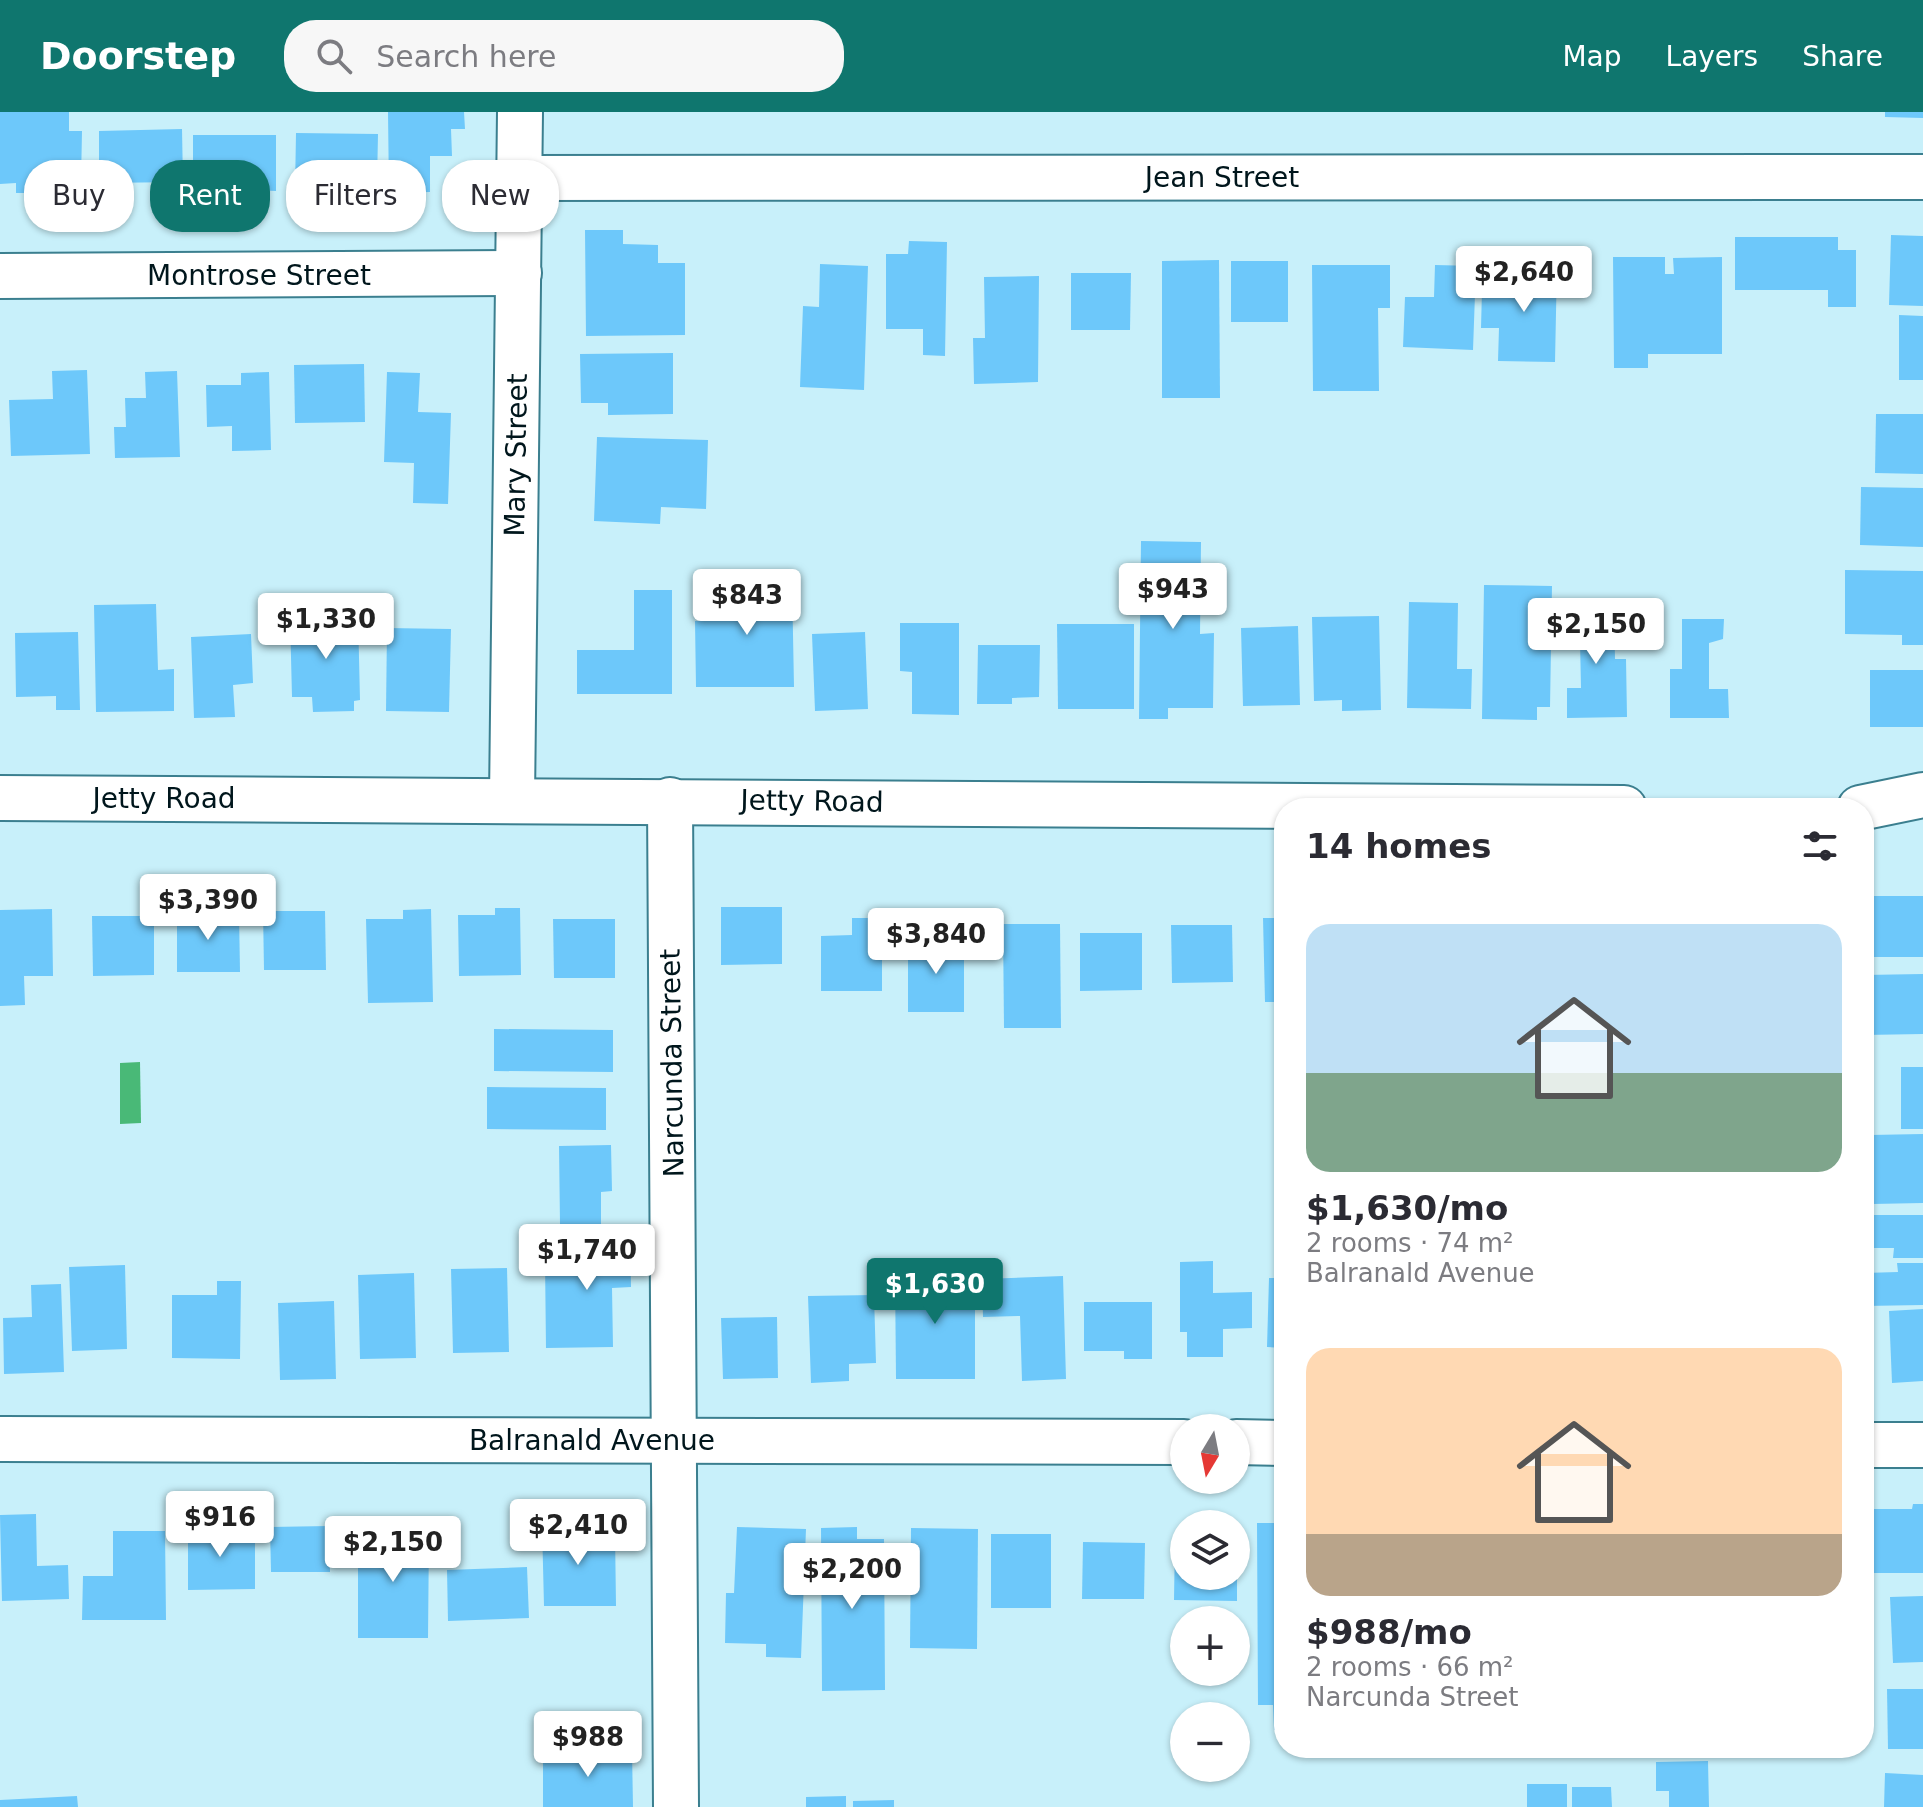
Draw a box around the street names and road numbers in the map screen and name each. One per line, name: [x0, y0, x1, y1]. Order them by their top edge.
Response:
street label: Jean Street: [1143, 161, 1299, 194]
street label: Montrose Street: [147, 259, 371, 292]
street label: Mary Street: [498, 373, 534, 537]
street label: Jetty Road: [90, 782, 236, 815]
street label: Jetty Road: [738, 783, 884, 819]
street label: Narcunda Street: [654, 948, 690, 1178]
street label: Balranald Avenue: [469, 1424, 715, 1457]

